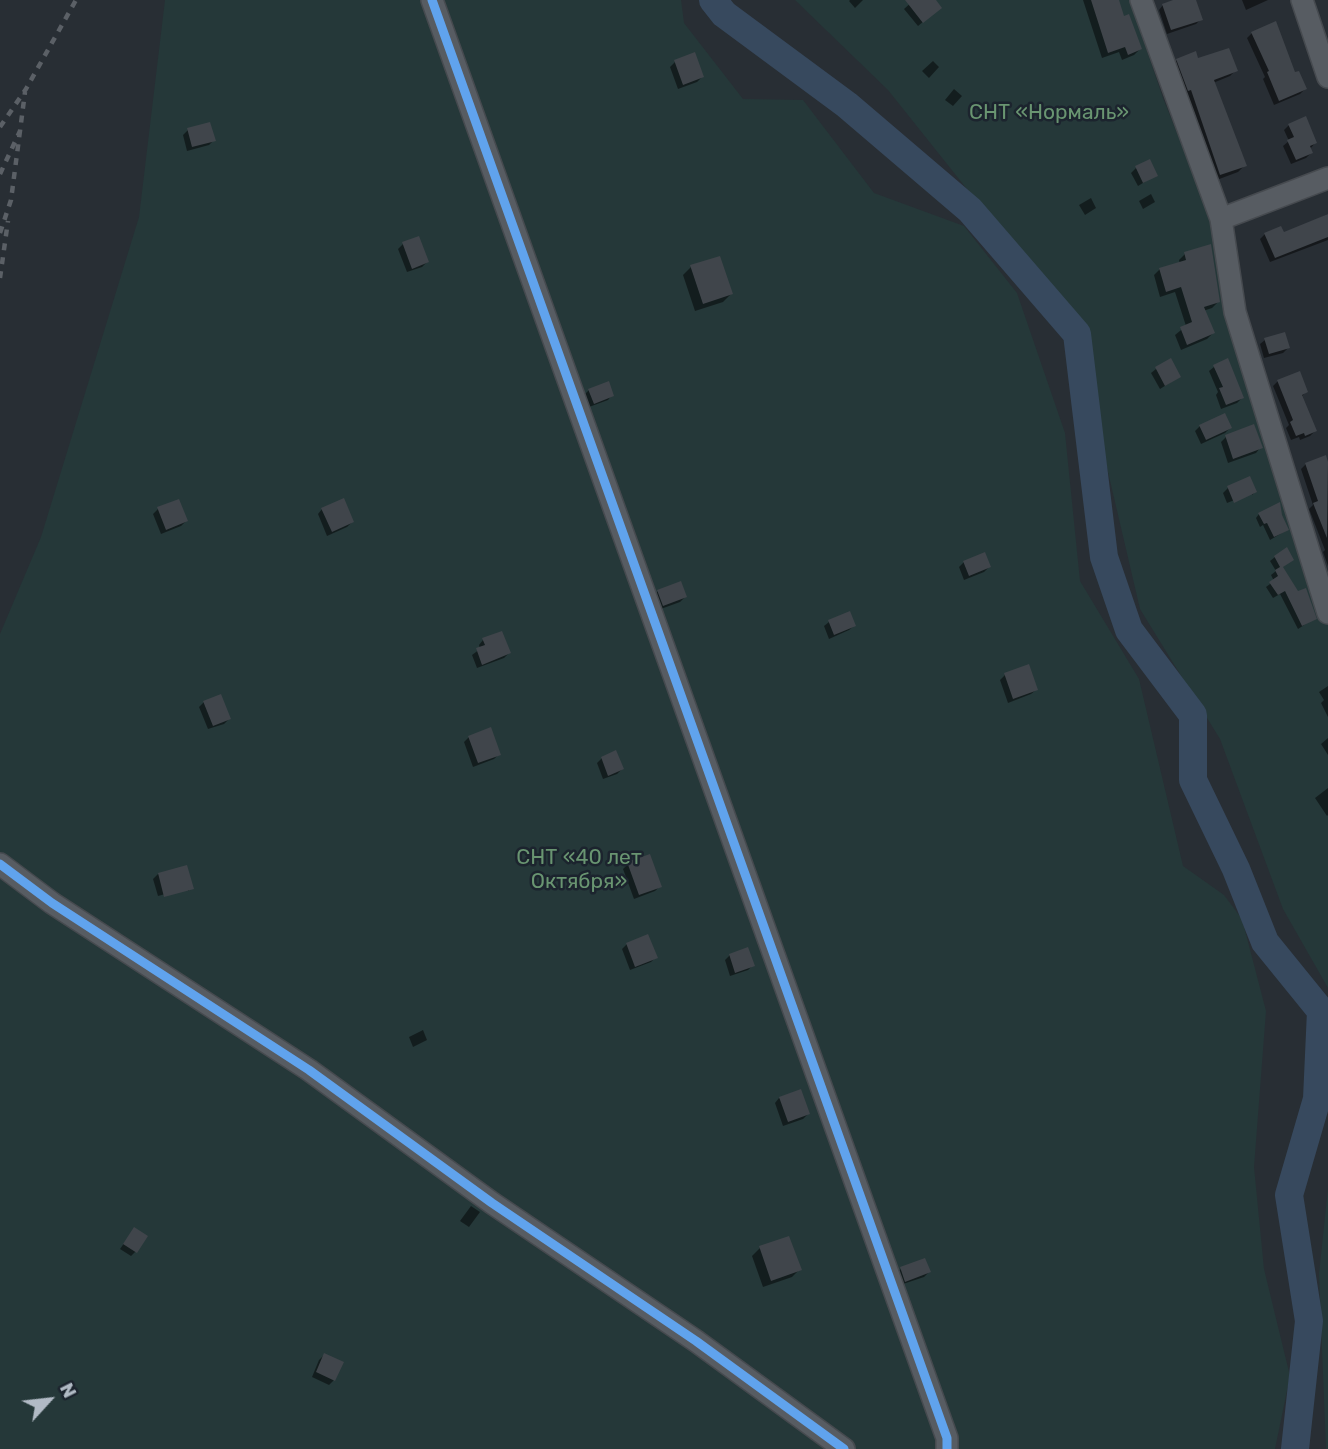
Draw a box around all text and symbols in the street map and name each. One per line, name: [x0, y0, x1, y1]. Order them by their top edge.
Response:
park label: СНТ «Нормаль»: [969, 100, 1129, 126]
park label: СНТ «40 лет Октября»: [516, 845, 642, 895]
north arrow: [14, 1365, 84, 1435]
text: N: [55, 1379, 82, 1402]

